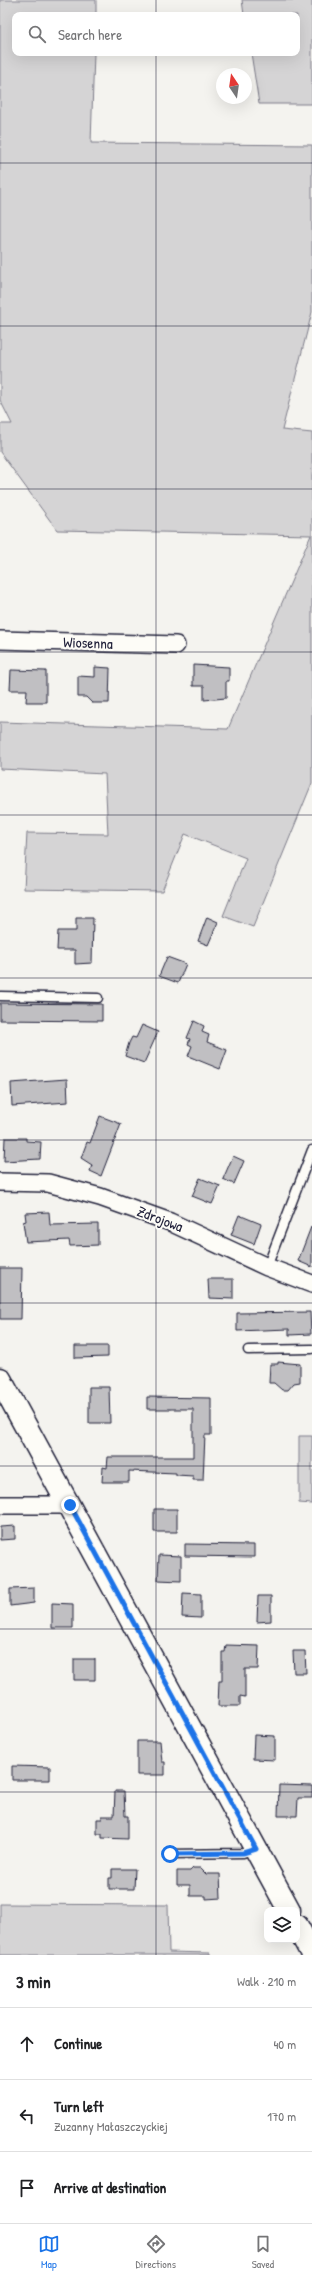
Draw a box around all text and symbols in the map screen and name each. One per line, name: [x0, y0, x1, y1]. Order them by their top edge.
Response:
search box: [12, 12, 300, 56]
icon: search: [26, 23, 48, 45]
text: Search here: [58, 24, 122, 45]
north arrow: [216, 68, 252, 104]
street label: Wiosenna: [63, 631, 113, 654]
street label: Zdrojowa: [134, 1200, 186, 1237]
route end: [61, 1496, 79, 1514]
route start: [161, 1845, 179, 1863]
map controls: [264, 1907, 300, 1943]
button: layers: [264, 1907, 300, 1943]
text: 3 min: [16, 1970, 51, 1993]
text: Walk · 210 m: [237, 1972, 296, 1990]
icon: ahead: [16, 2033, 38, 2055]
text: Continue: [54, 2033, 102, 2054]
text: 40 m: [273, 2035, 296, 2053]
text: Turn left: [54, 2096, 104, 2117]
icon: left: [16, 2105, 38, 2127]
text: 170 m: [267, 2107, 296, 2125]
text: Zuzanny Małaszczyckiej: [54, 2117, 168, 2135]
icon: arrive: [16, 2177, 38, 2199]
text: Arrive at destination: [54, 2177, 166, 2198]
tab: Map: [38, 2233, 60, 2271]
tab: Directions: [136, 2233, 176, 2271]
tab: Saved: [252, 2233, 274, 2271]

